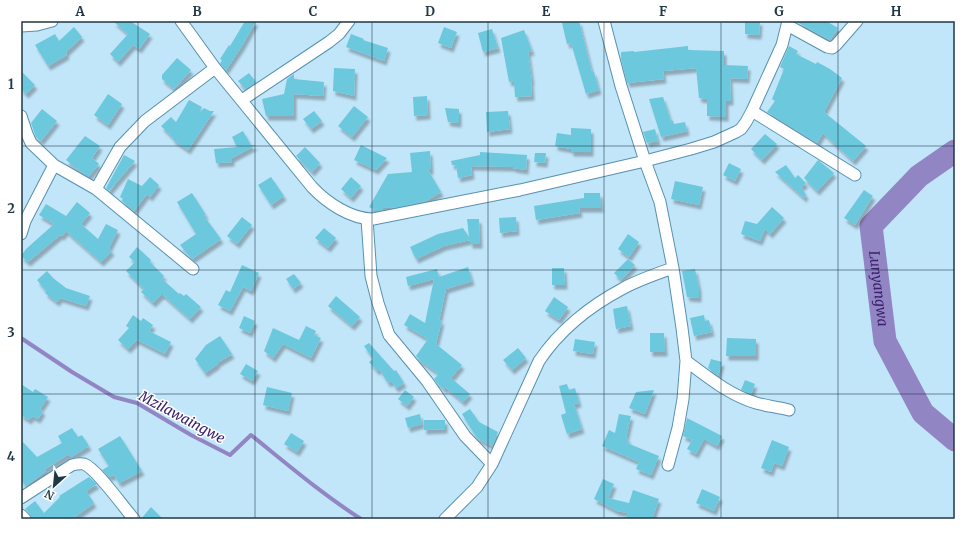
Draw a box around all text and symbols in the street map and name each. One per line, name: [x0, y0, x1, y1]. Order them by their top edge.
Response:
text: A: [74, 3, 85, 20]
text: B: [192, 3, 202, 20]
text: C: [309, 3, 318, 20]
text: D: [425, 3, 435, 20]
text: E: [542, 3, 551, 20]
text: F: [659, 3, 667, 20]
text: G: [774, 3, 784, 20]
text: H: [891, 3, 902, 20]
text: 1: [8, 76, 14, 93]
text: 2: [7, 200, 15, 217]
water label: Lunyangwa: [865, 249, 892, 327]
text: 3: [7, 324, 15, 341]
water label: Mzilawaingwe: [135, 386, 228, 447]
text: 4: [7, 448, 16, 465]
north arrow: [34, 466, 74, 506]
text: N: [42, 487, 57, 503]

